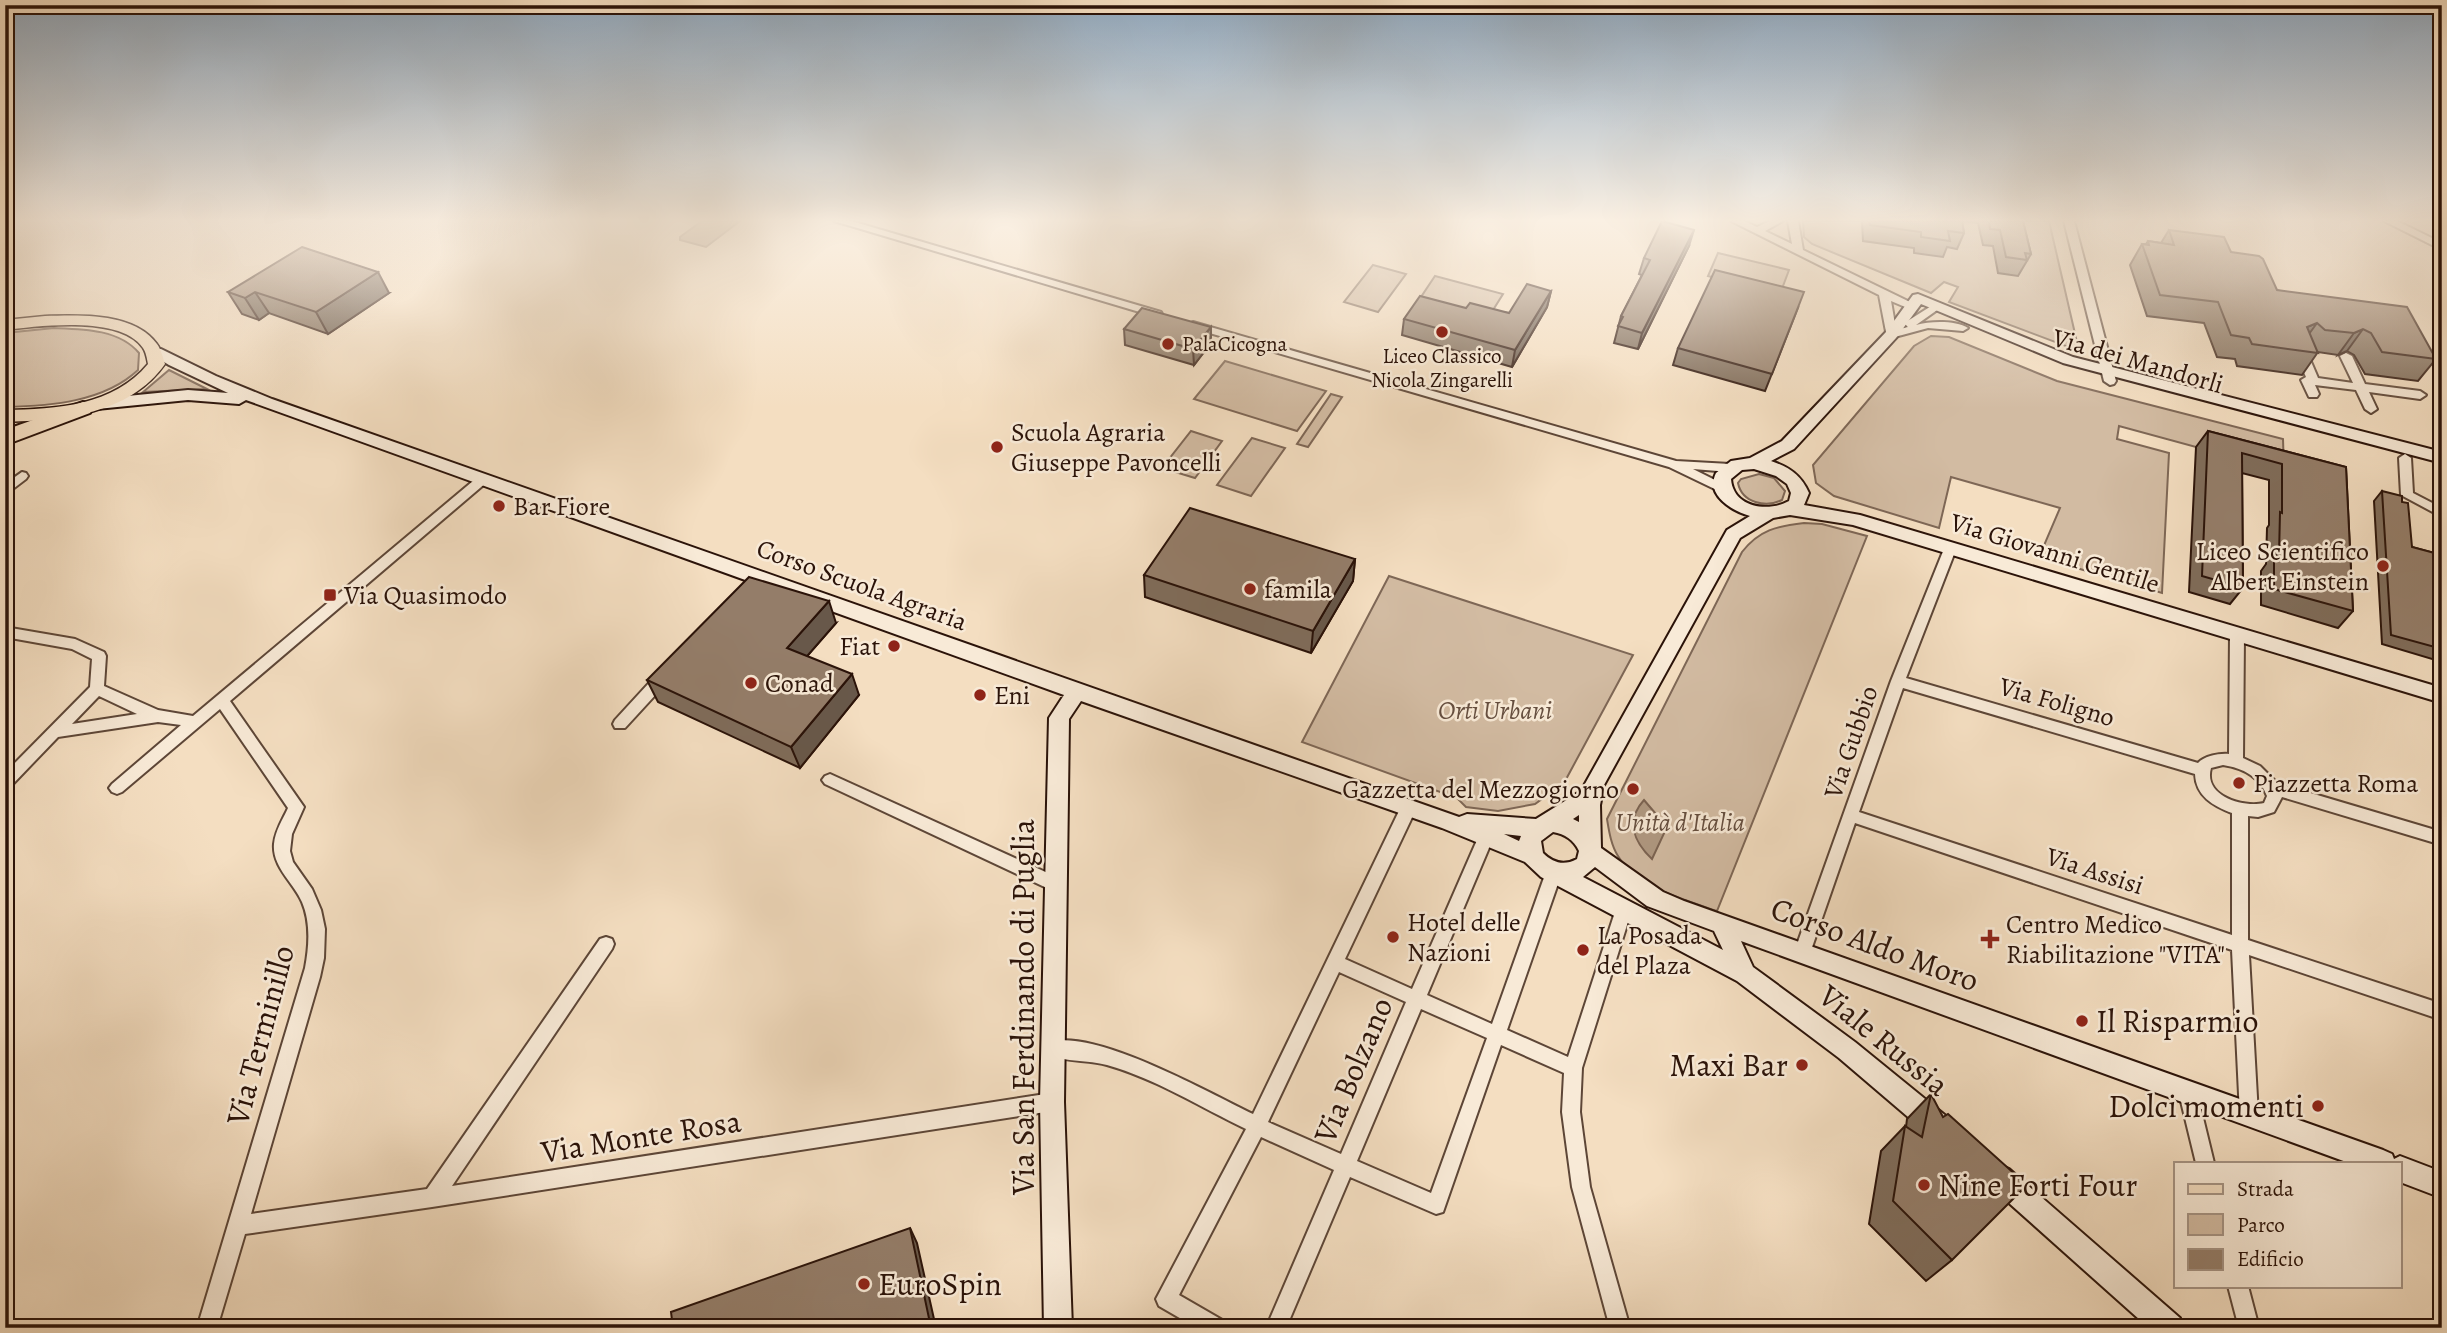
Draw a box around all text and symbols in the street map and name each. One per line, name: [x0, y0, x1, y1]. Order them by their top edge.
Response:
street label: Via dei Mandorli: [2048, 320, 2228, 402]
marker: Liceo Classico Nicola Zingarelli: [1434, 324, 1450, 340]
place label: PalaCicogna: [1182, 330, 1288, 358]
marker: PalaCicogna: [1160, 336, 1176, 352]
place label: Liceo Classico Nicola Zingarelli: [1371, 342, 1513, 394]
place label: Scuola Agraria Giuseppe Pavoncelli: [1011, 415, 1222, 480]
marker: Scuola Agraria Giuseppe Pavoncelli: [989, 439, 1005, 455]
place label: Bar Fiore: [513, 489, 610, 524]
marker: Bar Fiore: [491, 498, 507, 514]
street label: Via Giovanni Gentile: [1945, 504, 2164, 601]
street label: Corso Scuola Agraria: [752, 531, 972, 639]
place label: Liceo Scientifico Albert Einstein: [2196, 534, 2369, 599]
marker: Liceo Scientifico Albert Einstein: [2375, 558, 2391, 574]
place label: famila: [1264, 572, 1332, 607]
place label: Via Quasimodo: [343, 578, 507, 613]
marker: famila: [1242, 581, 1258, 597]
marker: Via Quasimodo: [322, 587, 338, 603]
place label: Fiat: [839, 629, 880, 664]
marker: Fiat: [886, 638, 902, 654]
place label: Conad: [765, 666, 834, 701]
street label: Via Foligno: [1994, 669, 2119, 735]
marker: Conad: [743, 675, 759, 691]
place label: Eni: [994, 678, 1030, 713]
street label: Via Gubbio: [1815, 681, 1887, 804]
marker: Eni: [972, 687, 988, 703]
park label: Orti Urbani: [1438, 693, 1552, 728]
place label: Piazzetta Roma: [2253, 766, 2418, 801]
place label: Gazzetta del Mezzogiorno: [1342, 772, 1619, 807]
marker: Piazzetta Roma: [2231, 775, 2247, 791]
marker: Gazzetta del Mezzogiorno: [1625, 781, 1641, 797]
park label: Unità d'Italia: [1615, 805, 1745, 840]
street label: Via San Ferdinando di Puglia: [1001, 819, 1045, 1196]
street label: Via Assisi: [2041, 839, 2148, 903]
street label: Corso Aldo Moro: [1765, 886, 1985, 1002]
place label: Hotel delle Nazioni: [1407, 905, 1521, 970]
place label: Centro Medico Riabilitazione "VITA": [2006, 907, 2225, 972]
place label: La Posada del Plaza: [1597, 918, 1702, 983]
marker: Hotel delle Nazioni: [1385, 929, 1401, 945]
marker: Centro Medico Riabilitazione "VITA": [1980, 929, 2000, 949]
street label: Via Terminillo: [215, 940, 305, 1131]
marker: La Posada del Plaza: [1575, 942, 1591, 958]
street label: Viale Russia: [1809, 973, 1959, 1106]
street label: Via Bolzano: [1302, 990, 1403, 1150]
place label: Il Risparmio: [2096, 999, 2258, 1043]
marker: Il Risparmio: [2074, 1013, 2090, 1029]
place label: Maxi Bar: [1669, 1043, 1788, 1087]
marker: Maxi Bar: [1794, 1057, 1810, 1073]
place label: Dolci momenti: [2108, 1084, 2304, 1128]
street label: Via Monte Rosa: [537, 1098, 744, 1174]
marker: Dolci momenti: [2310, 1098, 2326, 1114]
legend: [2174, 1162, 2402, 1288]
place label: Nine Forti Four: [1938, 1163, 2137, 1207]
text: Strada: [2237, 1175, 2294, 1203]
marker: Nine Forti Four: [1916, 1177, 1932, 1193]
text: Parco: [2237, 1211, 2285, 1239]
text: Edificio: [2237, 1245, 2304, 1273]
place label: EuroSpin: [878, 1262, 1002, 1306]
marker: EuroSpin: [856, 1276, 872, 1292]

